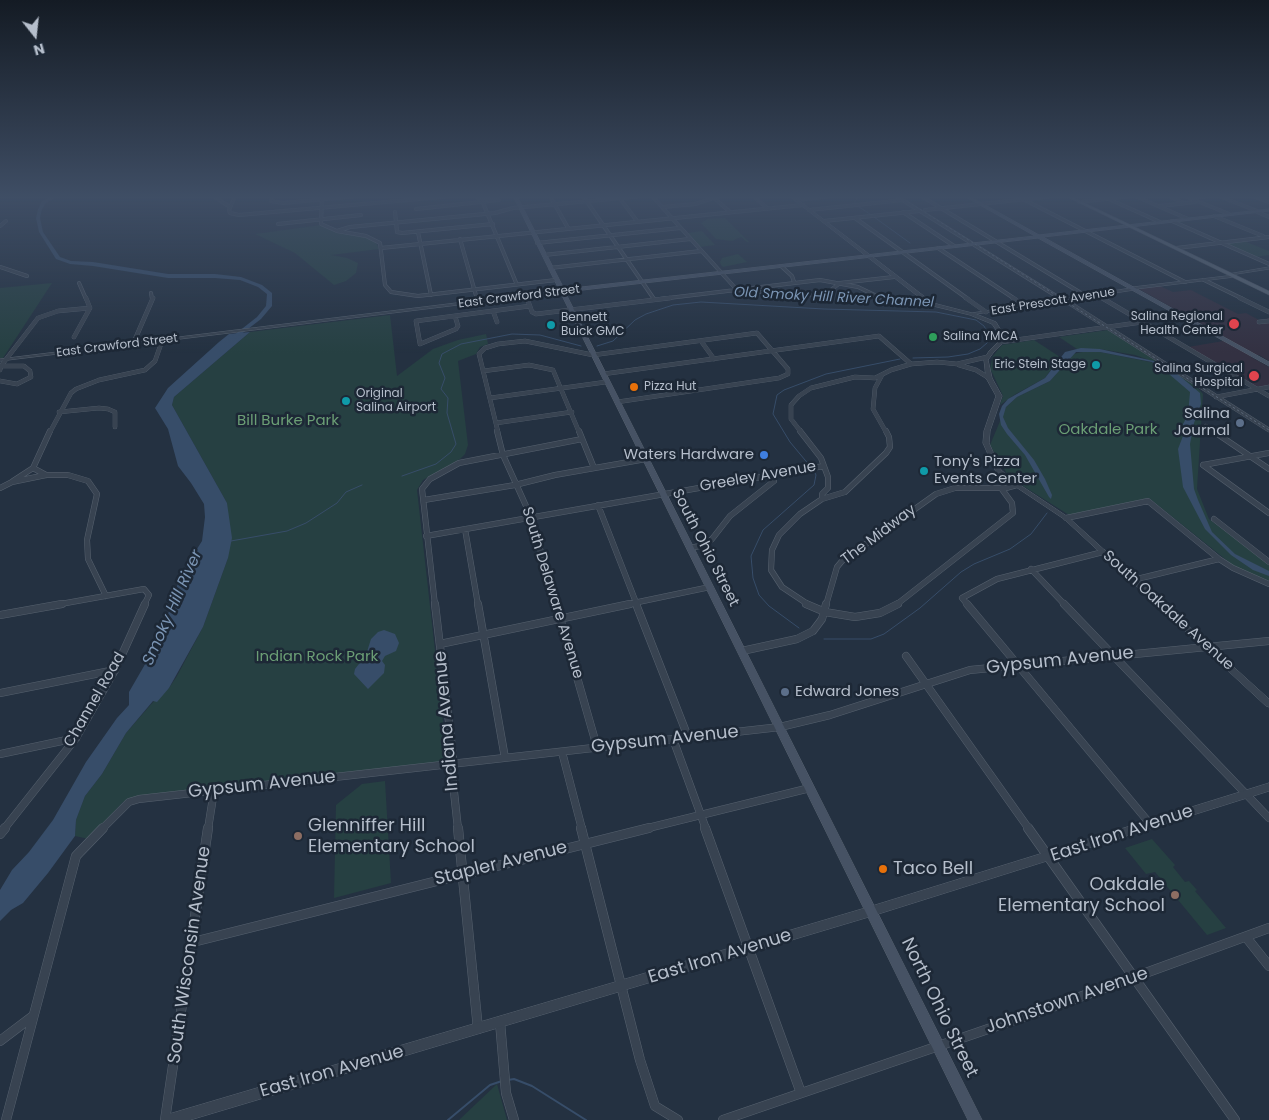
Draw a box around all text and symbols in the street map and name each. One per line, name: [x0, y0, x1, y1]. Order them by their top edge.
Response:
north arrow: [10, 10, 60, 60]
text: N: [31, 38, 47, 60]
street label: East Crawford Street: [457, 282, 581, 312]
water label: Old Smoky Hill River Channel: [734, 284, 934, 312]
street label: East Prescott Avenue: [990, 285, 1116, 319]
place label: Salina Regional Health Center: [1131, 310, 1223, 338]
place label: Bennett Buick GMC: [561, 311, 625, 339]
marker: Salina Regional Health Center: [1227, 317, 1241, 331]
marker: Bennett Buick GMC: [545, 319, 557, 331]
place label: Salina YMCA: [943, 330, 1018, 344]
street label: East Crawford Street: [55, 331, 179, 361]
marker: Salina YMCA: [927, 331, 939, 343]
place label: Eric Stein Stage: [994, 358, 1086, 372]
marker: Eric Stein Stage: [1090, 359, 1102, 371]
place label: Salina Surgical Hospital: [1154, 362, 1243, 390]
marker: Salina Surgical Hospital: [1247, 369, 1261, 383]
place label: Pizza Hut: [644, 380, 696, 394]
marker: Pizza Hut: [628, 381, 640, 393]
place label: Original Salina Airport: [356, 387, 436, 415]
marker: Original Salina Airport: [340, 395, 352, 407]
place label: Salina Journal: [1174, 405, 1230, 440]
park label: Bill Burke Park: [237, 412, 339, 430]
marker: Salina Journal: [1234, 417, 1246, 429]
park label: Oakdale Park: [1058, 421, 1158, 439]
place label: Waters Hardware: [623, 446, 754, 464]
marker: Waters Hardware: [758, 449, 770, 461]
place label: Tony's Pizza Events Center: [934, 453, 1037, 488]
street label: Greeley Avenue: [699, 458, 817, 496]
marker: Tony's Pizza Events Center: [918, 465, 930, 477]
street label: South Ohio Street: [668, 486, 742, 610]
street label: The Midway: [838, 501, 920, 569]
street label: South Delaware Avenue: [517, 505, 587, 681]
water label: Smoky Hill River: [139, 547, 207, 669]
street label: South Oakdale Avenue: [1099, 547, 1237, 675]
street label: Gypsum Avenue: [985, 643, 1135, 679]
park label: Indian Rock Park: [256, 648, 378, 666]
street label: Channel Road: [61, 649, 129, 751]
street label: Indiana Avenue: [430, 650, 464, 792]
place label: Edward Jones: [795, 683, 899, 701]
marker: Edward Jones: [779, 686, 791, 698]
street label: Gypsum Avenue: [590, 722, 740, 758]
street label: Gypsum Avenue: [187, 767, 337, 803]
street label: East Iron Avenue: [1048, 801, 1196, 867]
place label: Glenniffer Hill Elementary School: [308, 815, 475, 858]
marker: Glenniffer Hill Elementary School: [292, 830, 304, 842]
street label: Stapler Avenue: [432, 837, 570, 891]
street label: South Wisconsin Avenue: [164, 845, 216, 1065]
place label: Taco Bell: [893, 858, 973, 880]
marker: Taco Bell: [877, 863, 889, 875]
place label: Oakdale Elementary School: [998, 874, 1165, 916]
marker: Oakdale Elementary School: [1169, 889, 1181, 901]
street label: East Iron Avenue: [646, 925, 794, 989]
street label: North Ohio Street: [896, 935, 982, 1081]
street label: Johnstown Avenue: [983, 963, 1151, 1039]
street label: East Iron Avenue: [258, 1041, 406, 1103]

